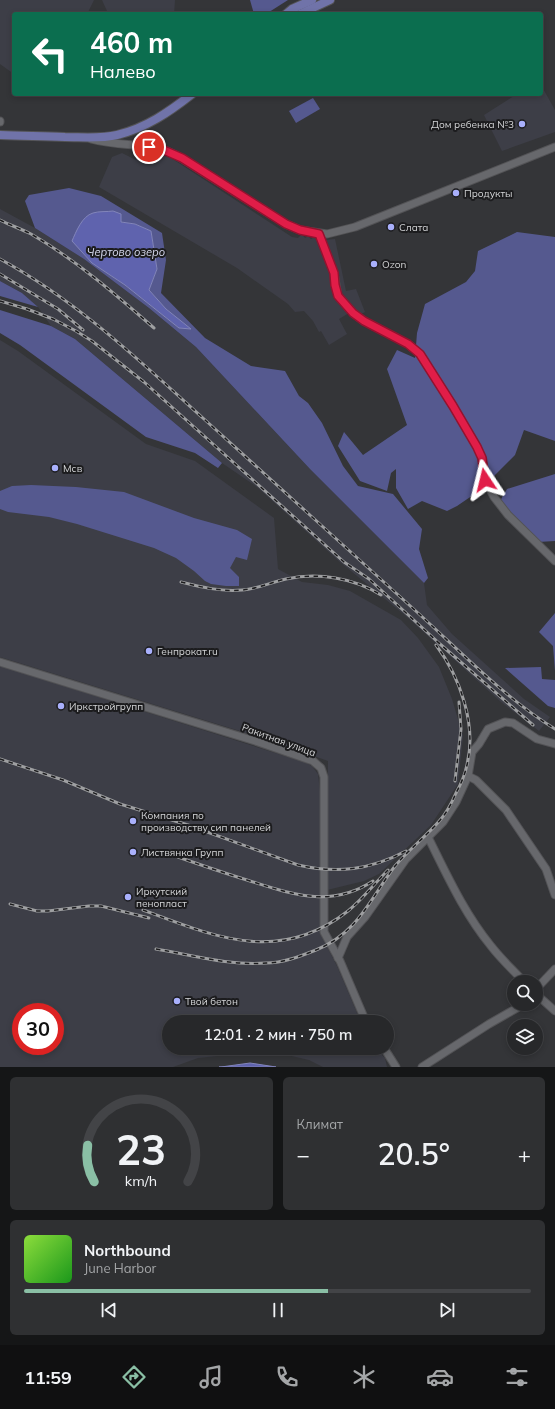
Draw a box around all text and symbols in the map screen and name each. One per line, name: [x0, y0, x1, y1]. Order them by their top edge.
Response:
text: 460 m: [90, 25, 173, 60]
icon: left: [24, 28, 76, 80]
text: Налево: [90, 60, 156, 83]
place label: Дом ребенка №3: [431, 118, 514, 131]
marker: Дом ребенка №3: [517, 119, 527, 129]
pin: [132, 130, 166, 164]
icon: arrive: [138, 136, 160, 158]
place label: Продукты: [464, 187, 512, 200]
marker: Продукты: [451, 188, 461, 198]
place label: Слата: [399, 221, 428, 234]
marker: Слата: [386, 222, 396, 232]
water label: Чертово озеро: [87, 245, 165, 259]
place label: Ozon: [382, 258, 407, 271]
marker: Ozon: [369, 259, 379, 269]
position arrow: [464, 459, 506, 501]
place label: Мсв: [63, 462, 83, 475]
marker: Мсв: [50, 463, 60, 473]
place label: Генпрокат.ru: [157, 645, 218, 658]
marker: Генпрокат.ru: [144, 646, 154, 656]
place label: Иркстройгрупп: [69, 700, 143, 713]
marker: Иркстройгрупп: [56, 701, 66, 711]
street label: Ракитная улица: [240, 721, 318, 759]
place label: Компания по производству сип панелей: [141, 809, 271, 834]
marker: Компания по производству сип панелей: [128, 816, 138, 826]
place label: Листвянка Групп: [141, 846, 223, 859]
marker: Листвянка Групп: [128, 847, 138, 857]
place label: Иркутский пенопласт: [136, 885, 187, 910]
marker: Иркутский пенопласт: [123, 892, 133, 902]
map controls: [507, 975, 543, 1055]
button: search: [507, 975, 543, 1011]
place label: Твой бетон: [185, 995, 238, 1008]
marker: Твой бетон: [172, 996, 182, 1006]
speed limit sign: 30: [12, 1003, 64, 1055]
button: layers: [507, 1019, 543, 1055]
text: 12:01 · 2 мин · 750 m: [204, 1025, 352, 1044]
text: Климат: [297, 1116, 343, 1132]
text: 23: [116, 1122, 166, 1174]
text: 20.5°: [378, 1135, 450, 1173]
text: −: [297, 1141, 310, 1169]
text: +: [518, 1141, 531, 1169]
text: km/h: [125, 1171, 157, 1189]
text: Northbound: [84, 1241, 171, 1260]
text: June Harbor: [84, 1260, 156, 1276]
icon: previous: [98, 1299, 120, 1321]
icon: pause: [267, 1299, 289, 1321]
icon: next: [436, 1299, 458, 1321]
icon: directions: [120, 1363, 148, 1391]
icon: music: [197, 1363, 225, 1391]
icon: phone: [273, 1363, 301, 1391]
icon: climate: [350, 1363, 378, 1391]
icon: car: [426, 1363, 454, 1391]
icon: filters: [503, 1363, 531, 1391]
text: 11:59: [24, 1366, 72, 1389]

